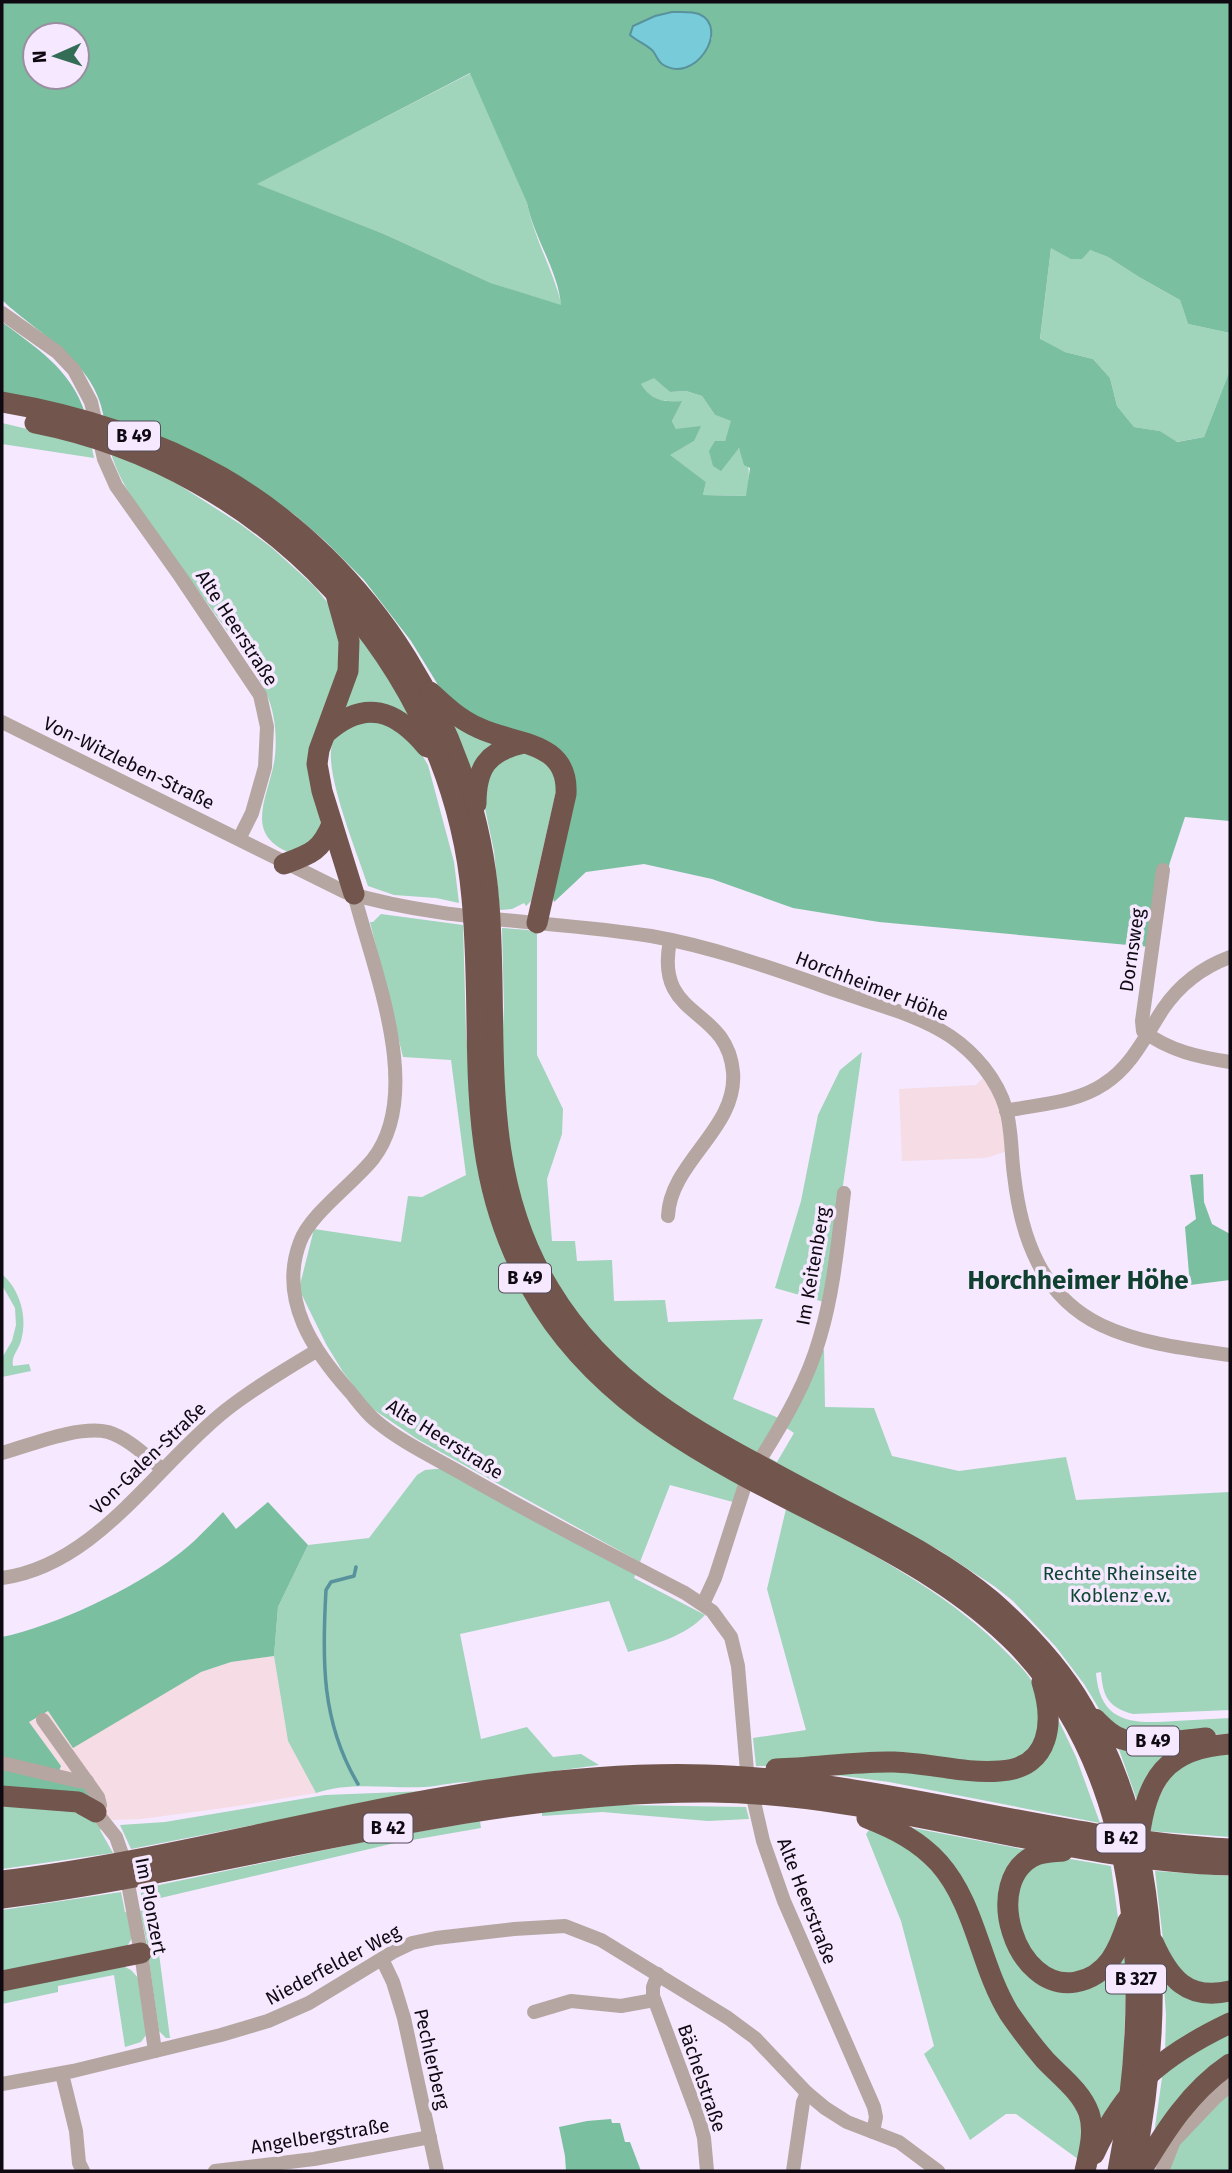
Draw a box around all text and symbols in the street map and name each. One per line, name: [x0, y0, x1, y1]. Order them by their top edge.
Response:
north arrow: [21, 21, 91, 91]
text: N: [28, 50, 51, 64]
road number: B 49: [108, 422, 160, 450]
street label: Alte Heerstraße: [191, 566, 283, 690]
street label: Von-Witzleben-Straße: [40, 712, 218, 814]
street label: Dornsweg: [1115, 906, 1149, 993]
street label: Horchheimer Höhe: [792, 946, 952, 1026]
street label: Im Keitenberg: [791, 1205, 835, 1327]
road number: B 49: [499, 1264, 551, 1293]
district label: Horchheimer Höhe: [967, 1265, 1189, 1296]
street label: Alte Heerstraße: [382, 1394, 508, 1484]
street label: Von-Galen-Straße: [85, 1397, 211, 1519]
park label: Rechte Rheinseite Koblenz e.v.: [1043, 1562, 1197, 1607]
road number: B 49: [1127, 1726, 1179, 1756]
road number: B 42: [364, 1814, 412, 1842]
road number: B 42: [1096, 1824, 1146, 1852]
street label: Alte Heerstraße: [772, 1835, 842, 1967]
street label: Im Plonzert: [130, 1856, 172, 1957]
street label: Niederfelder Weg: [262, 1920, 405, 2010]
road number: B 327: [1106, 1965, 1166, 1994]
street label: Pechlerberg: [409, 2006, 455, 2112]
street label: Bächelstraße: [673, 2021, 731, 2135]
street label: Angelbergstraße: [249, 2114, 391, 2158]

